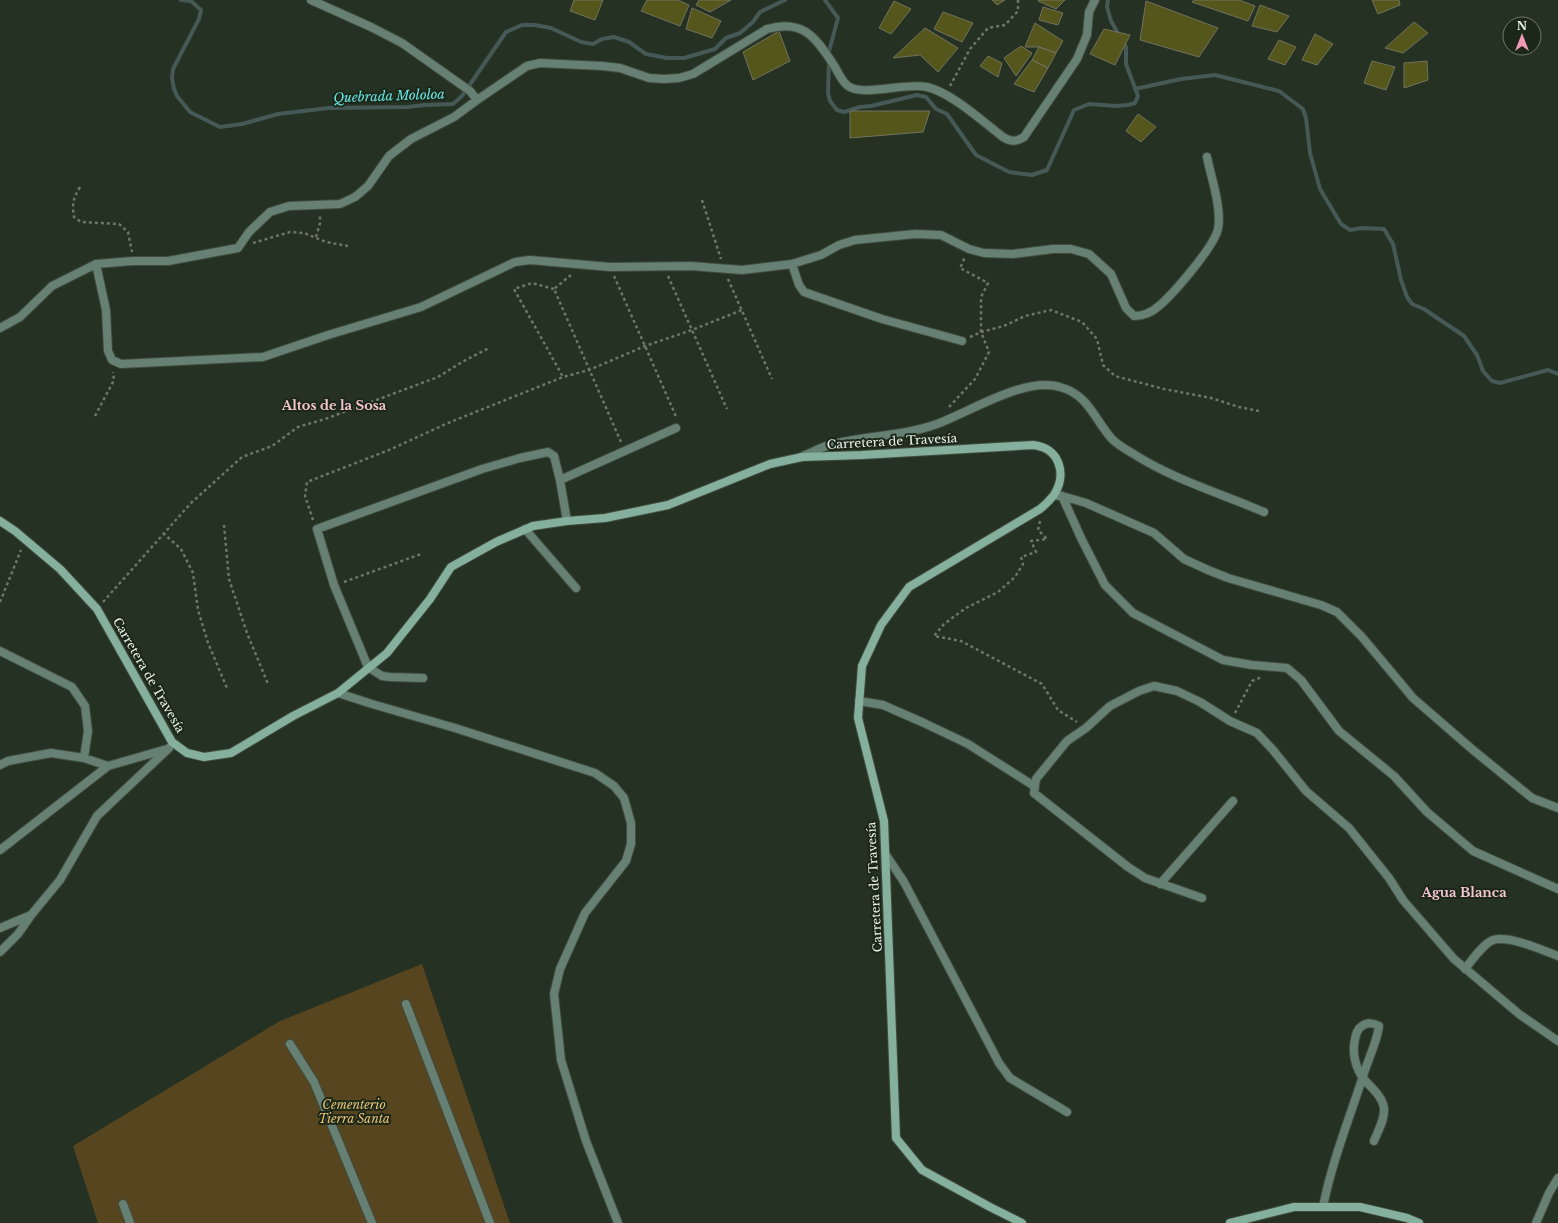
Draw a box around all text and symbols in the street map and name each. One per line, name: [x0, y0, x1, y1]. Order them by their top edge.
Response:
north arrow: [1502, 16, 1542, 56]
text: N: [1517, 19, 1528, 33]
water label: Quebrada Mololoa: [333, 86, 445, 106]
district label: Altos de la Sosa: [281, 397, 387, 414]
street label: Carretera de Travesía: [826, 430, 958, 452]
street label: Carretera de Travesía: [110, 615, 188, 736]
street label: Carretera de Travesía: [863, 821, 885, 953]
district label: Agua Blanca: [1420, 884, 1507, 901]
park label: Cementerio Tierra Santa: [318, 1097, 390, 1126]

